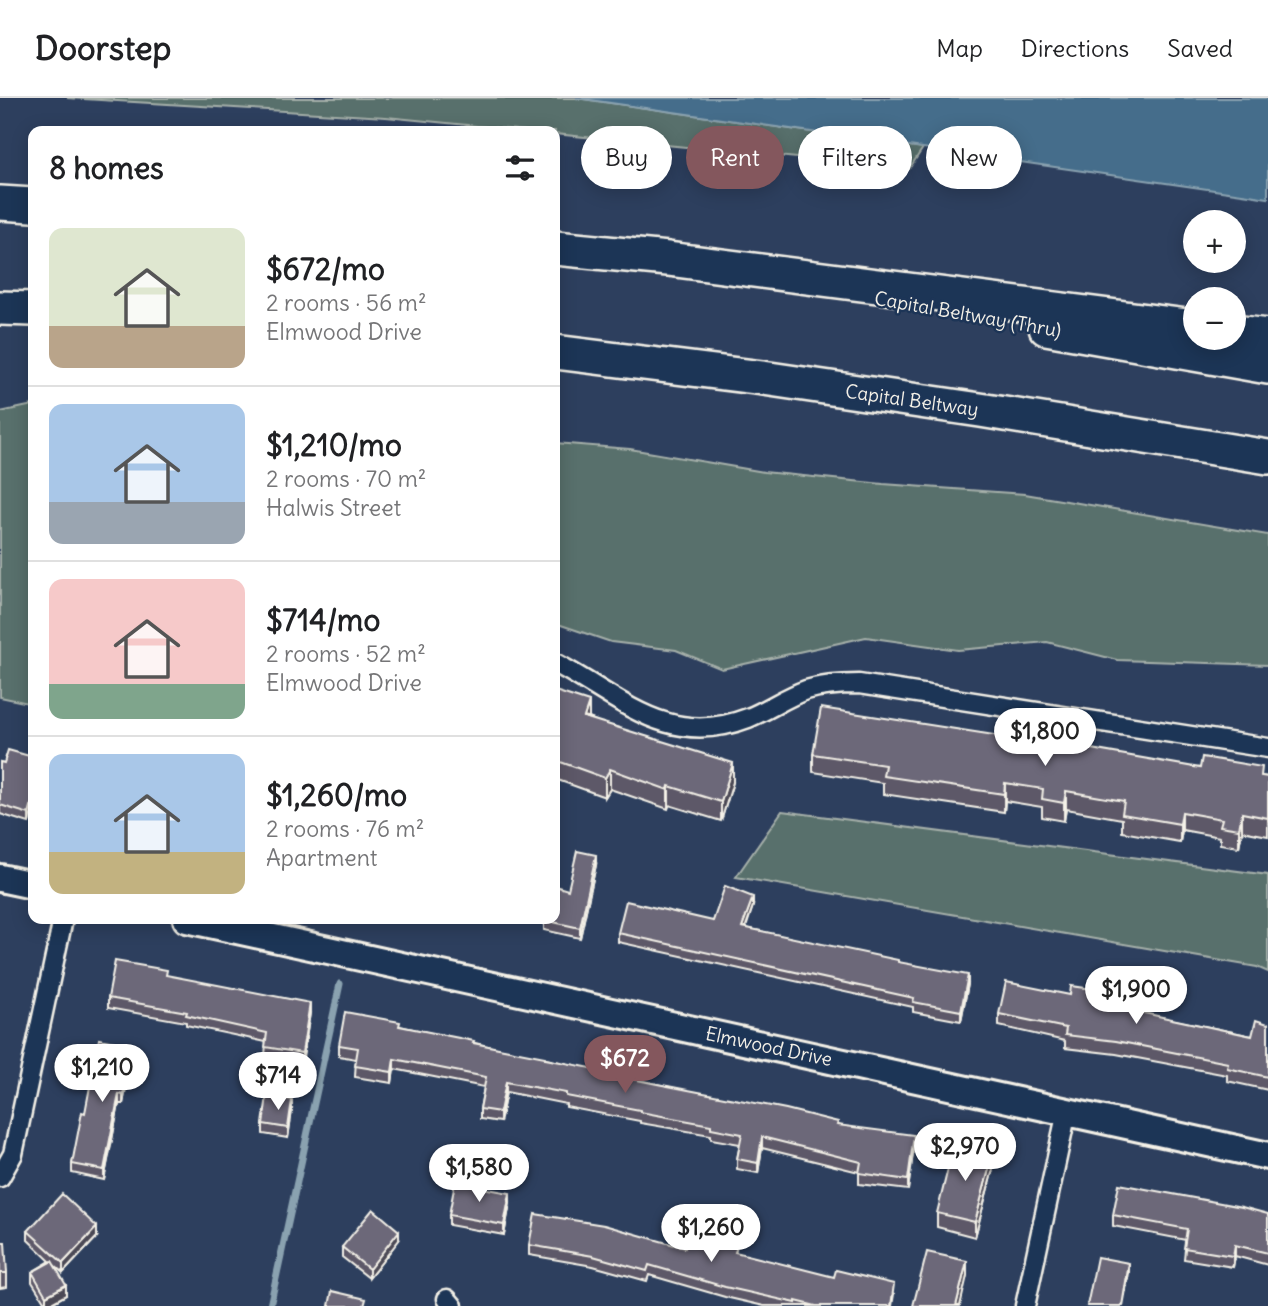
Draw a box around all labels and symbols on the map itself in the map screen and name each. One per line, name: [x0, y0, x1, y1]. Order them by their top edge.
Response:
street label: Capital Beltway (Thru): [873, 286, 1063, 342]
street label: Capital Beltway: [844, 379, 980, 421]
pin: $1,800: [988, 708, 1102, 768]
pin: $1,900: [1079, 967, 1193, 1026]
street label: Elmwood Drive: [703, 1021, 835, 1071]
pin: $672: [584, 1035, 666, 1095]
pin: $1,210: [45, 1044, 159, 1104]
pin: $714: [237, 1052, 319, 1112]
pin: $2,970: [908, 1124, 1022, 1183]
pin: $1,580: [422, 1144, 536, 1204]
pin: $1,260: [654, 1204, 768, 1264]

